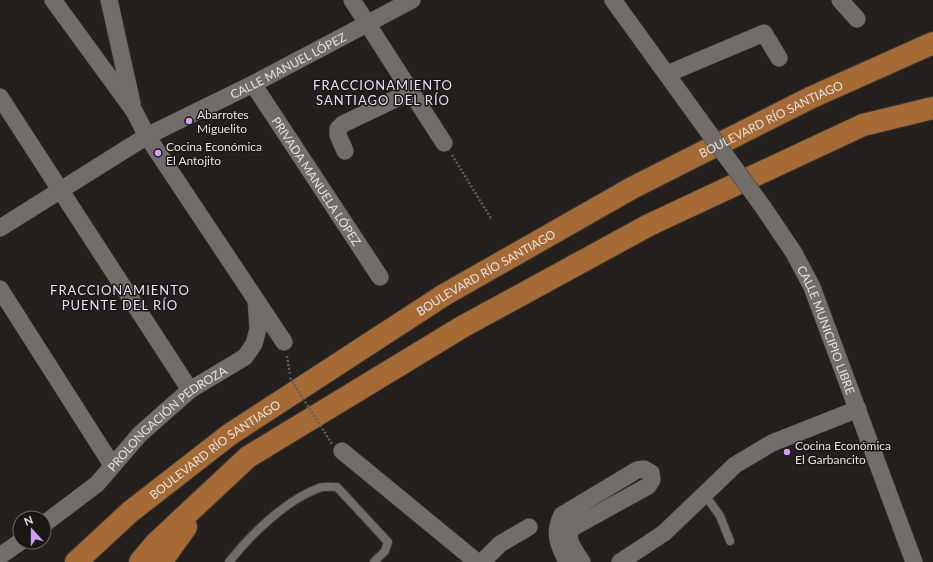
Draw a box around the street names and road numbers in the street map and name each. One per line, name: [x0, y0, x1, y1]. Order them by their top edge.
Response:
street label: CALLE MANUEL LÓPEZ: [228, 29, 348, 102]
street label: BOULEVARD RÍO SANTIAGO: [696, 77, 845, 161]
street label: PRIVADA MANUELA LÓPEZ: [269, 114, 365, 248]
street label: BOULEVARD RÍO SANTIAGO: [413, 226, 558, 319]
street label: CALLE MUNICIPIO LIBRE: [794, 263, 859, 396]
street label: PROLONGACIÓN PEDROZA: [104, 362, 230, 474]
street label: BOULEVARD RÍO SANTIAGO: [146, 396, 283, 502]

